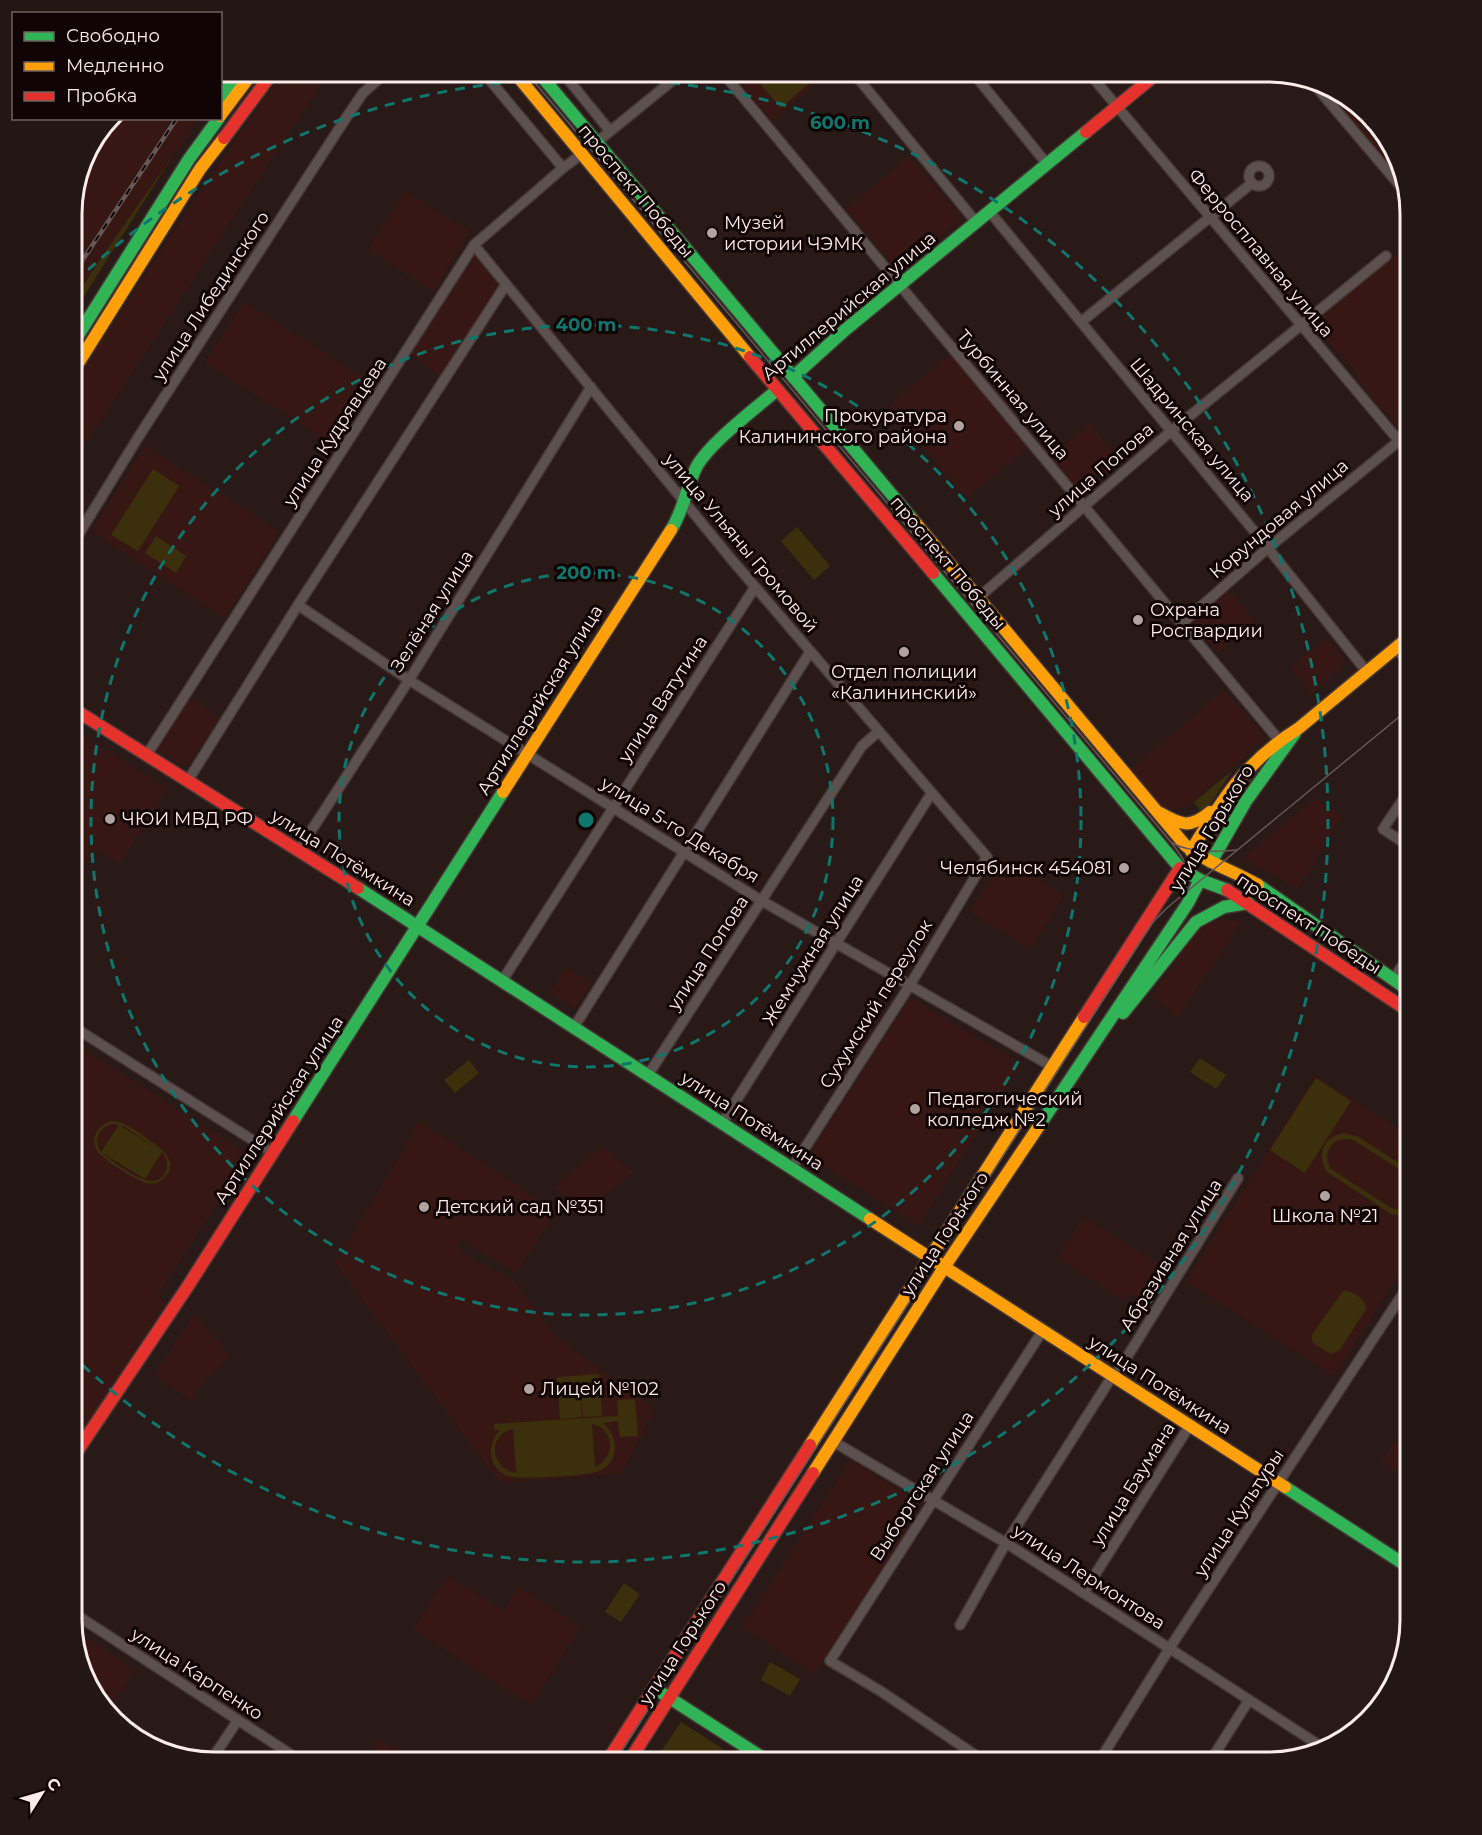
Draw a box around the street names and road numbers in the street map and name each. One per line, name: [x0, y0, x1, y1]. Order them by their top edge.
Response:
street label: проспект Победы: [574, 120, 698, 262]
street label: Ферросплавная улица: [1184, 164, 1338, 342]
street label: улица Либединского: [147, 207, 274, 386]
street label: Артиллерийская улица: [758, 227, 940, 385]
street label: Турбинная улица: [952, 325, 1074, 465]
street label: улица Кудрявцева: [278, 353, 391, 511]
street label: Шадринская улица: [1125, 353, 1259, 507]
street label: улица Попова: [1043, 418, 1158, 522]
street label: улица Ульяны Громовой: [659, 448, 823, 637]
street label: Корундовая улица: [1205, 455, 1353, 583]
street label: проспект Победы: [886, 492, 1010, 634]
street label: Зелёная улица: [386, 546, 478, 676]
street label: Артиллерийская улица: [472, 601, 608, 799]
street label: улица Ватутина: [613, 631, 712, 767]
street label: улица Горького: [1165, 761, 1259, 896]
street label: улица 5-го Декабря: [596, 772, 763, 888]
street label: улица Потёмкина: [266, 804, 419, 911]
street label: проспект Победы: [1233, 869, 1385, 979]
street label: Жемчужная улица: [758, 871, 868, 1029]
street label: улица Попова: [662, 892, 753, 1015]
street label: Сухумский переулок: [815, 915, 937, 1093]
street label: Артиллерийская улица: [210, 1012, 348, 1208]
street label: улица Потёмкина: [676, 1066, 828, 1175]
street label: улица Горького: [896, 1168, 993, 1301]
street label: Абразивная улица: [1115, 1175, 1227, 1335]
street label: улица Потёмкина: [1084, 1330, 1236, 1439]
street label: Выборгская улица: [865, 1407, 979, 1565]
street label: улица Баумана: [1086, 1418, 1180, 1551]
street label: улица Культуры: [1189, 1445, 1289, 1582]
street label: улица Лермонтова: [1008, 1519, 1169, 1635]
street label: улица Горького: [634, 1577, 731, 1710]
street label: улица Карпенко: [126, 1623, 267, 1725]

